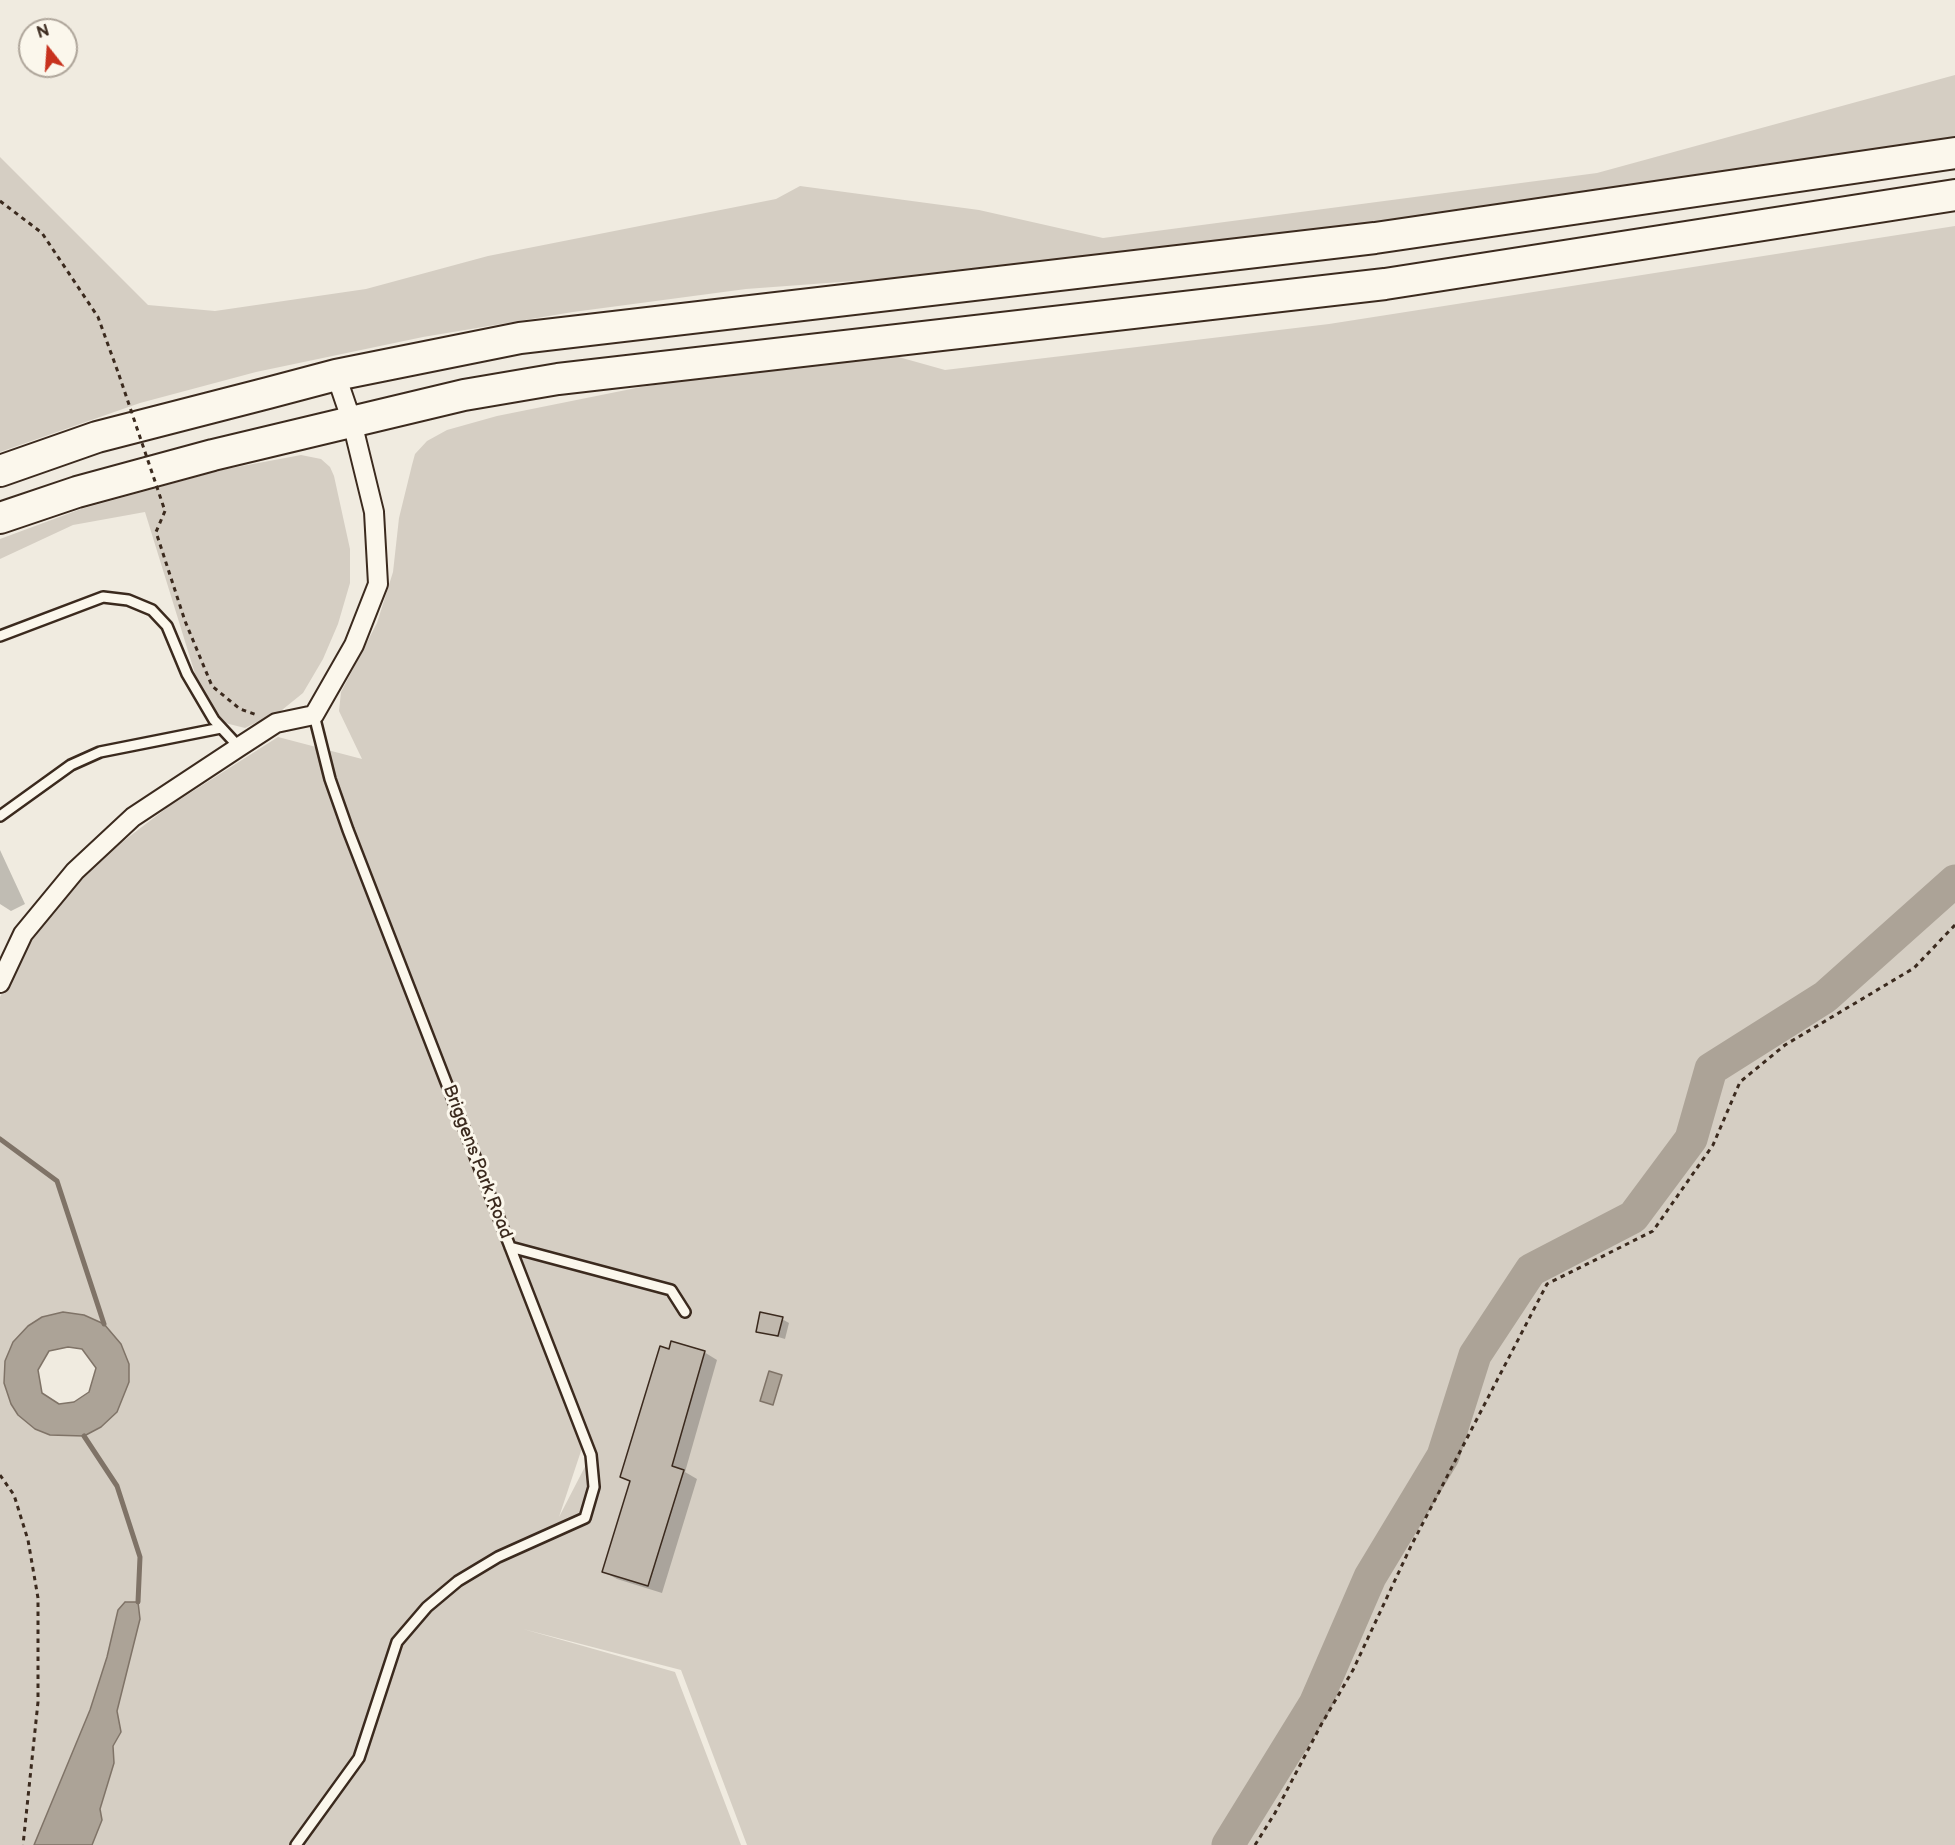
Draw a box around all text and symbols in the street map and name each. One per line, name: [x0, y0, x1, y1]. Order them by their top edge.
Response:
north arrow: [18, 18, 78, 78]
text: N: [35, 21, 52, 43]
street label: Briggens Park Road: [438, 1082, 516, 1242]

